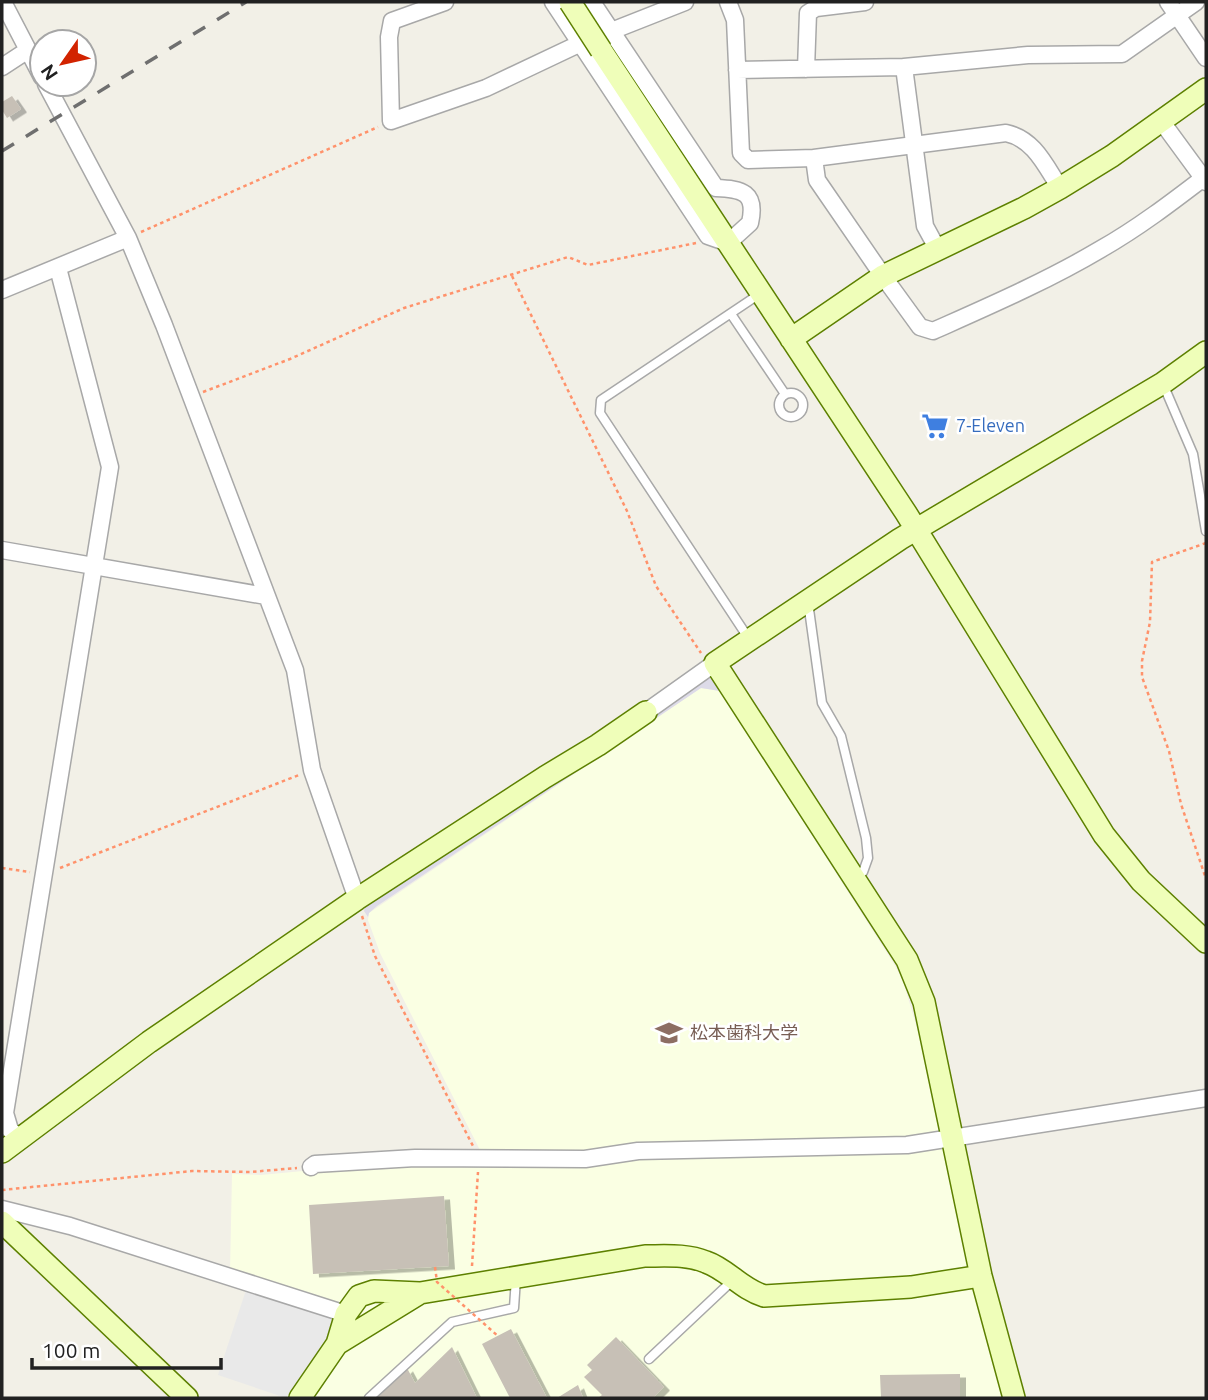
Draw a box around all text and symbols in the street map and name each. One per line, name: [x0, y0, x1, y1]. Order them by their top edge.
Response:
north arrow: [28, 28, 98, 98]
text: N: [36, 60, 62, 85]
supermarket icon: 7-Eleven: [920, 411, 950, 441]
place label: 7-Eleven: [956, 415, 1025, 435]
school or university icon: 松本歯科大学: [654, 1018, 684, 1048]
place label: 松本歯科大学: [690, 1022, 798, 1042]
scale bar: [32, 1326, 220, 1370]
text: 100 m: [42, 1338, 100, 1362]

